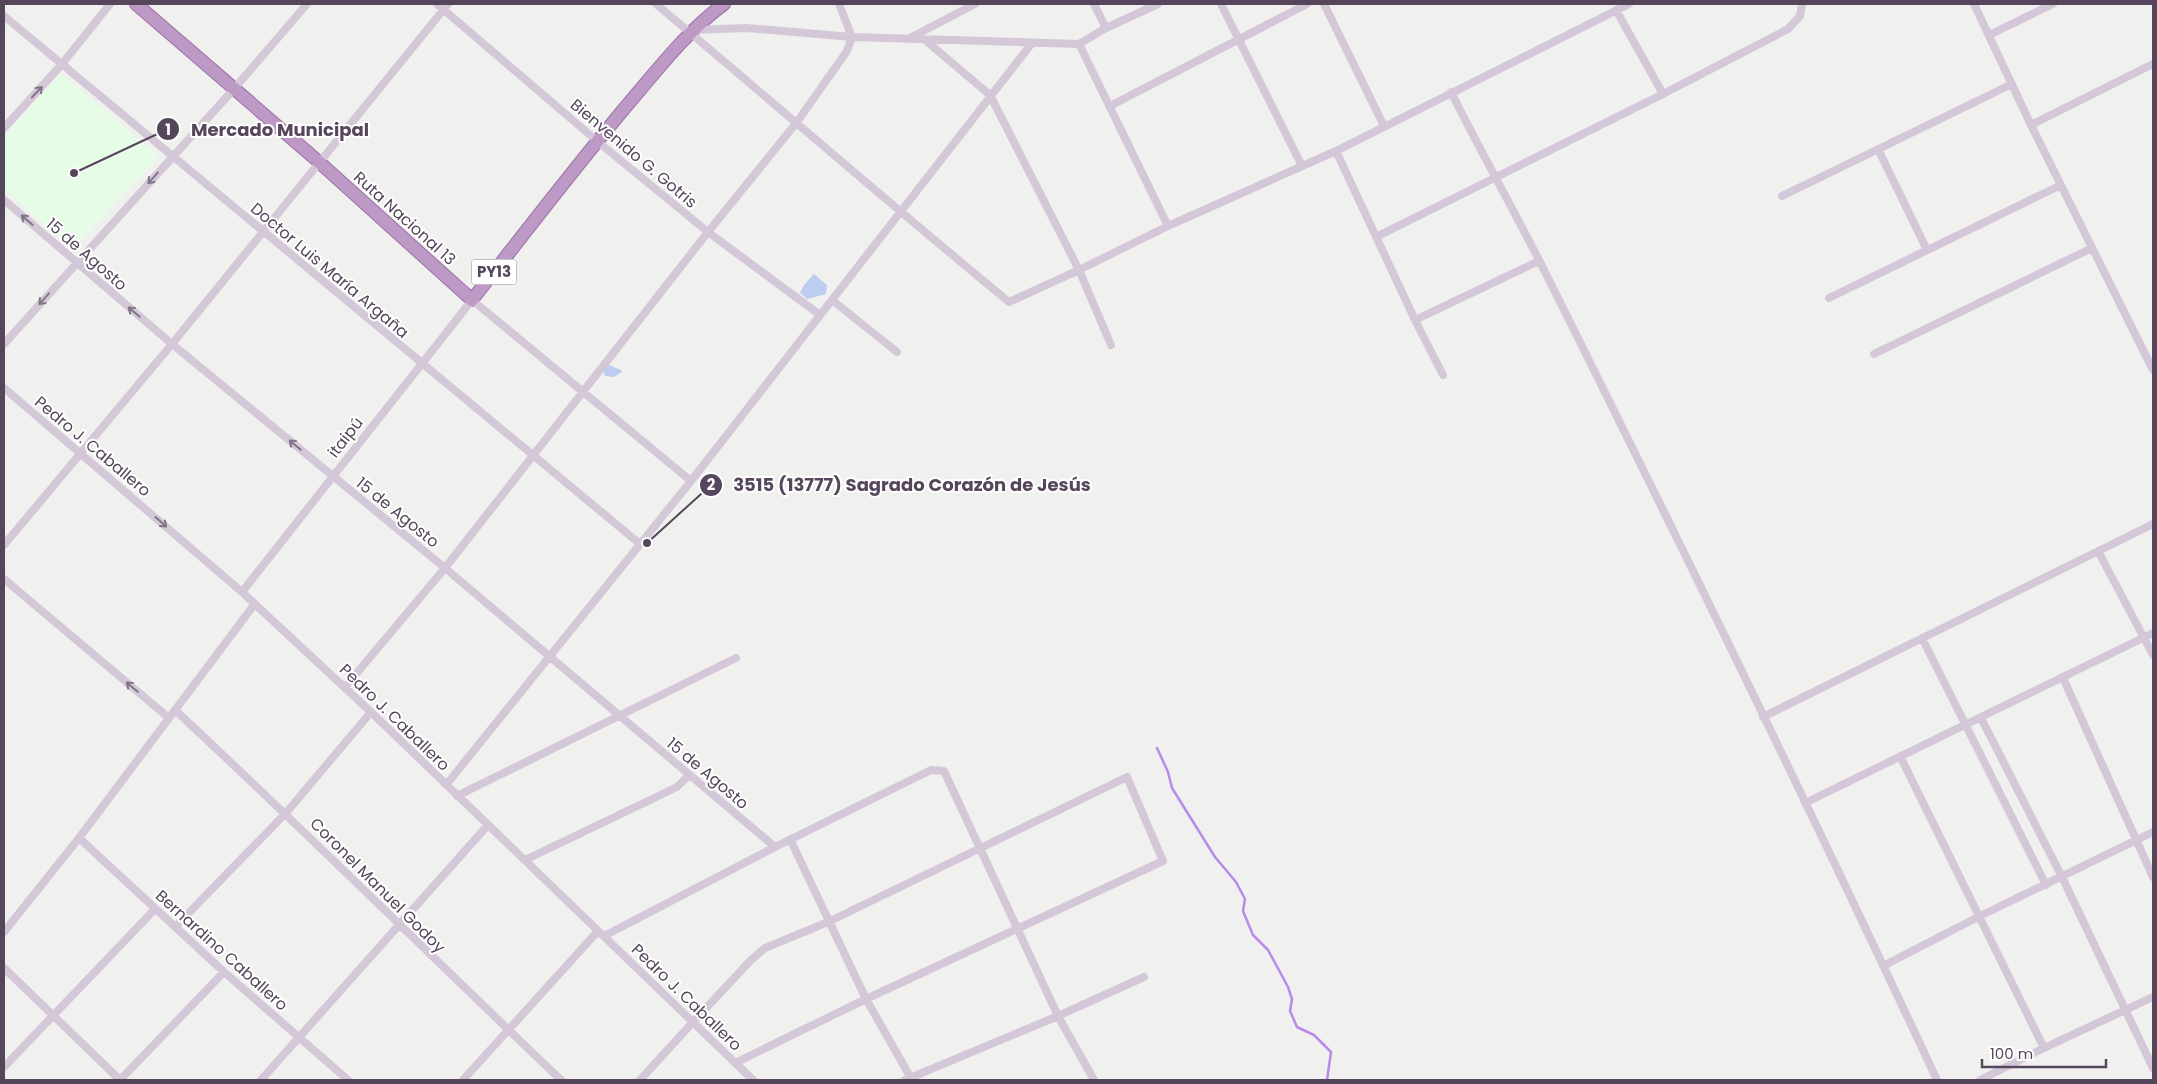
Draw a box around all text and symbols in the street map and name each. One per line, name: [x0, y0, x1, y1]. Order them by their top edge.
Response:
one-way arrow: [31, 85, 43, 98]
street label: Bienvenido G. Gotris: [565, 93, 702, 213]
callout: Mercado Municipal: [156, 113, 379, 146]
text: Mercado Municipal: [191, 117, 369, 142]
text: 1: [165, 119, 171, 140]
street label: Ruta Nacional 13: [348, 166, 461, 271]
one-way arrow: [148, 171, 159, 184]
street label: Doctor Luis María Argaña: [246, 197, 414, 344]
street label: 15 de Agosto: [41, 213, 132, 296]
one-way arrow: [21, 215, 34, 226]
road number: PY13: [472, 260, 516, 284]
one-way arrow: [38, 293, 50, 306]
one-way arrow: [128, 306, 141, 318]
street label: Pedro J. Caballero: [30, 391, 156, 502]
street label: itaipú: [322, 412, 368, 462]
one-way arrow: [288, 440, 301, 451]
callout: 3515 (13777) Sagrado Corazón de Jesús: [699, 468, 1101, 501]
street label: 15 de Agosto: [351, 472, 444, 553]
text: 3515 (13777) Sagrado Corazón de Jesús: [733, 472, 1091, 497]
text: 2: [707, 474, 716, 495]
one-way arrow: [154, 516, 167, 528]
street label: Pedro J. Caballero: [334, 659, 455, 776]
one-way arrow: [126, 681, 139, 692]
street label: 15 de Agosto: [662, 732, 754, 815]
street label: Coronel Manuel Godoy: [305, 812, 451, 958]
street label: Bernardino Caballero: [150, 885, 293, 1016]
street label: Pedro J. Caballero: [626, 939, 747, 1056]
scale bar: [1982, 1036, 2106, 1068]
text: 100 m: [1990, 1043, 2033, 1064]

